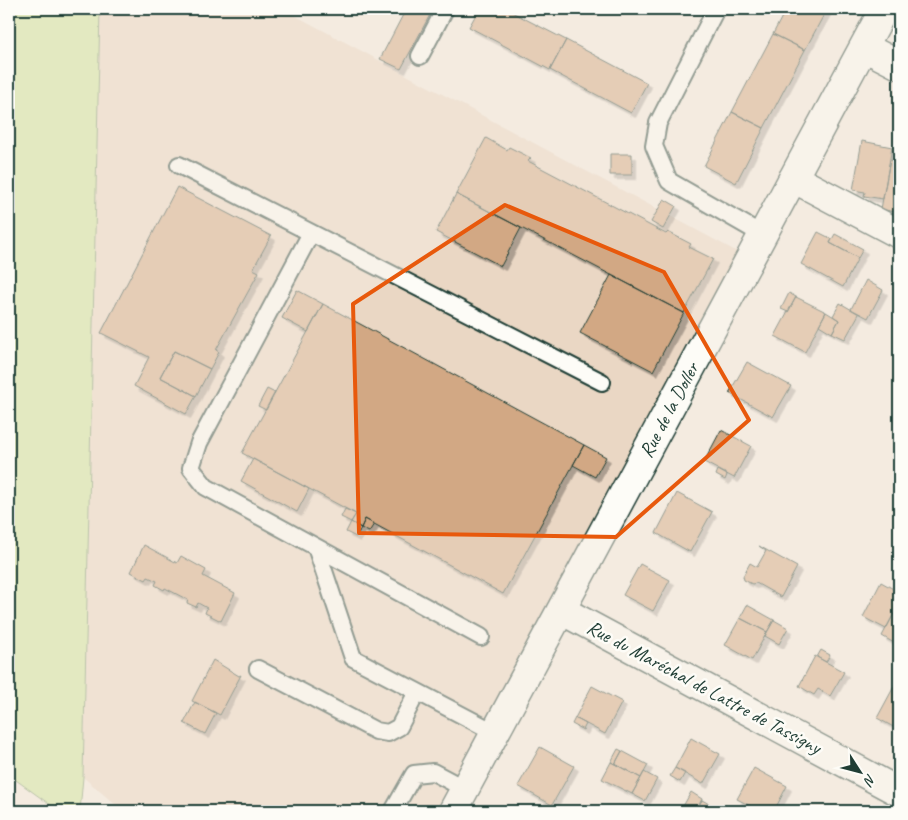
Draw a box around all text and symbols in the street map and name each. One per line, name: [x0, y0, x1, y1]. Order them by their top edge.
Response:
street label: Rue de la Doller: [634, 357, 705, 462]
street label: Rue du Maréchal de Lattre de Tassigny: [583, 615, 827, 760]
north arrow: [836, 748, 886, 798]
text: N: [859, 771, 880, 790]

